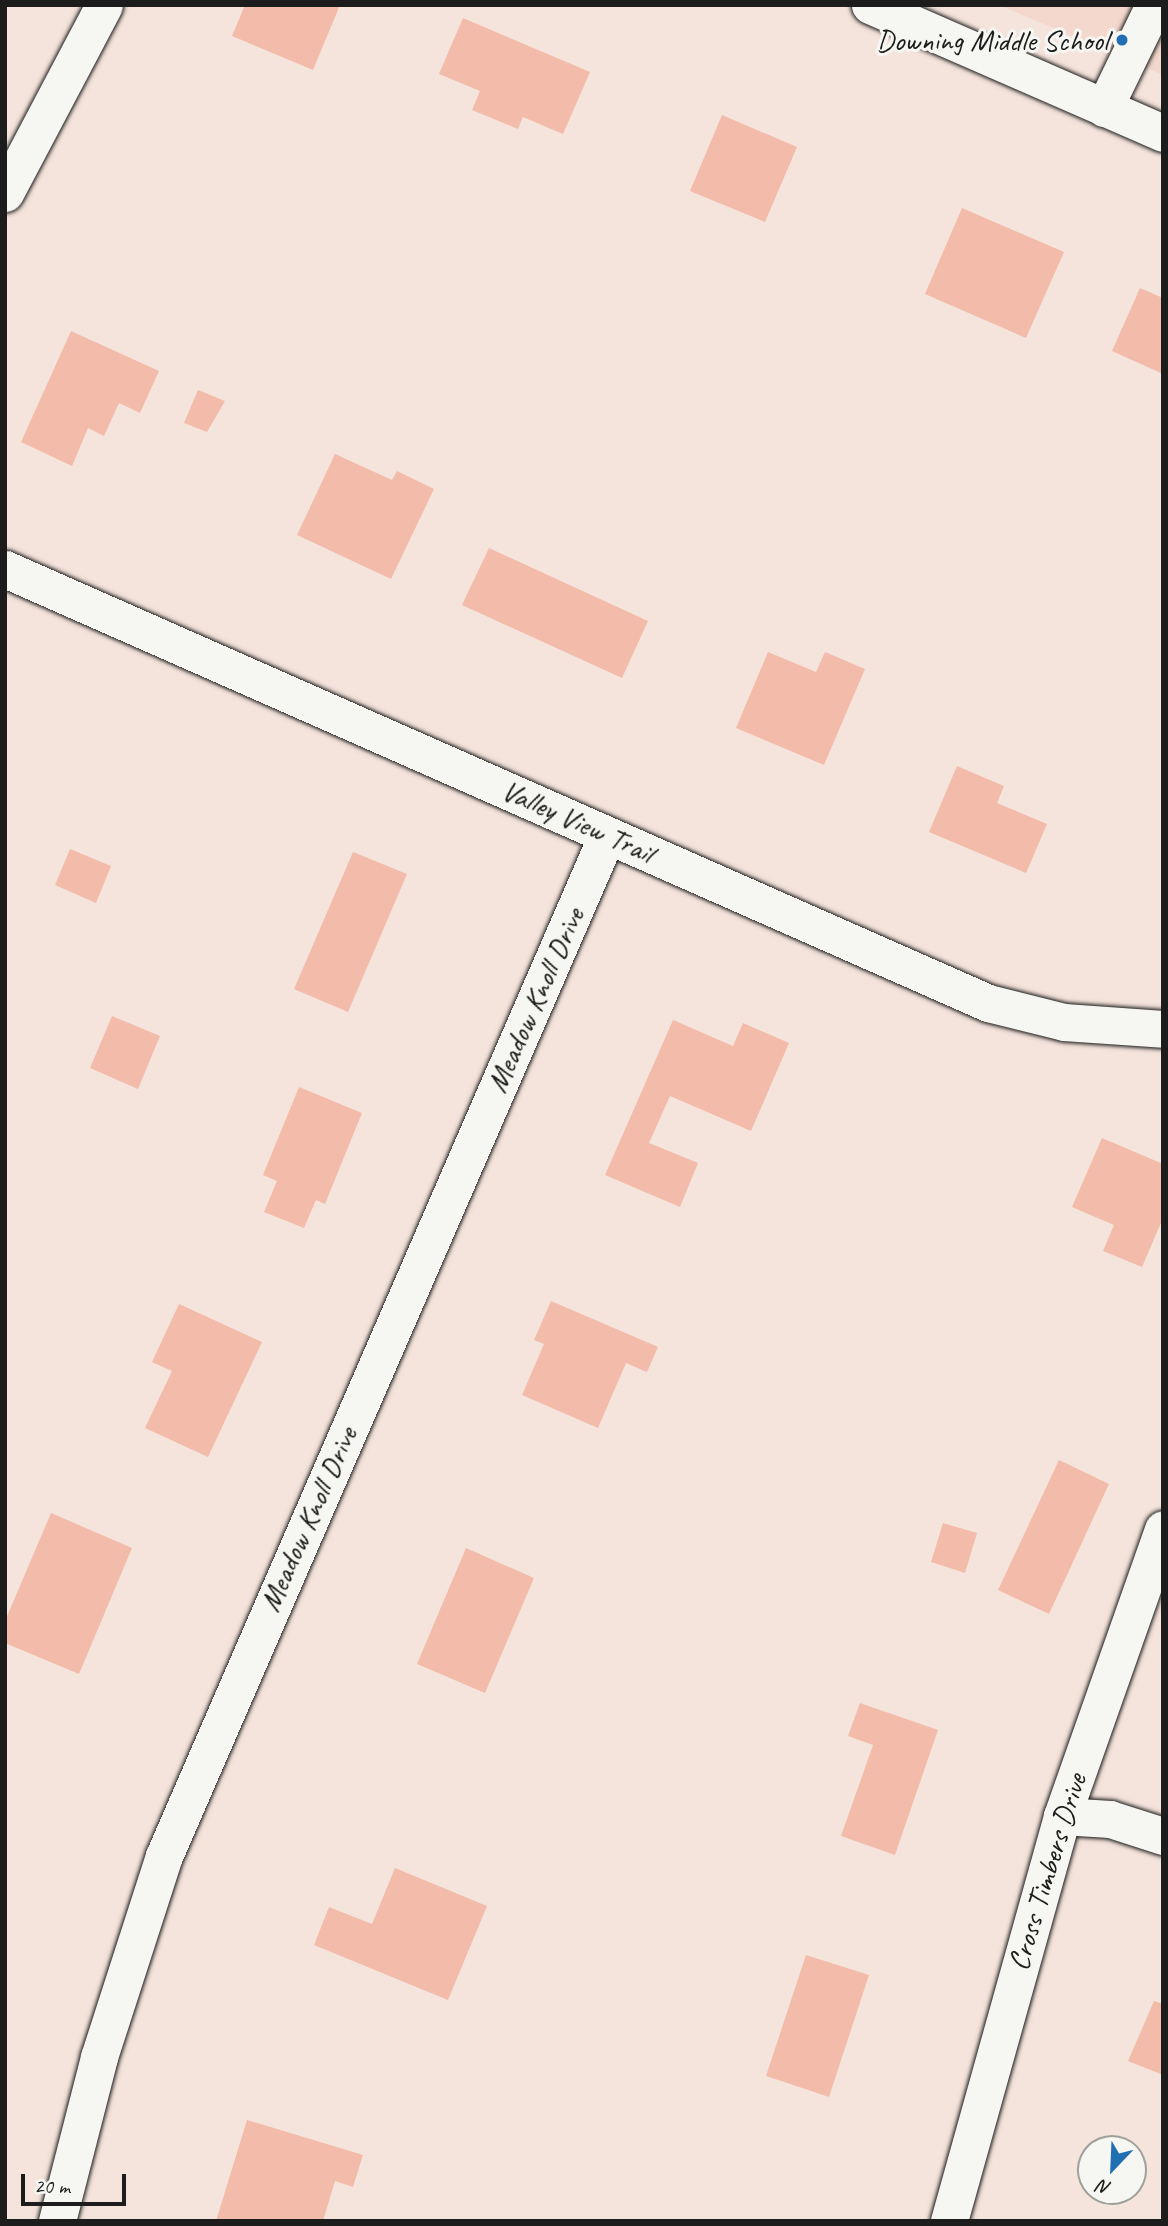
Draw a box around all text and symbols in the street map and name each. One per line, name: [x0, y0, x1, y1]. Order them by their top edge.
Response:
place label: Downing Middle School: [876, 22, 1108, 58]
marker: Downing Middle School: [1114, 32, 1130, 48]
street label: Valley View Trail: [497, 772, 659, 870]
street label: Meadow Knoll Drive: [478, 902, 592, 1098]
street label: Meadow Knoll Drive: [251, 1421, 365, 1617]
street label: Cross Timbers Drive: [1000, 1769, 1094, 1975]
north arrow: [1077, 2135, 1147, 2205]
scale bar: [24, 2160, 130, 2204]
text: 20 m: [34, 2173, 70, 2199]
text: N: [1094, 2174, 1115, 2201]

